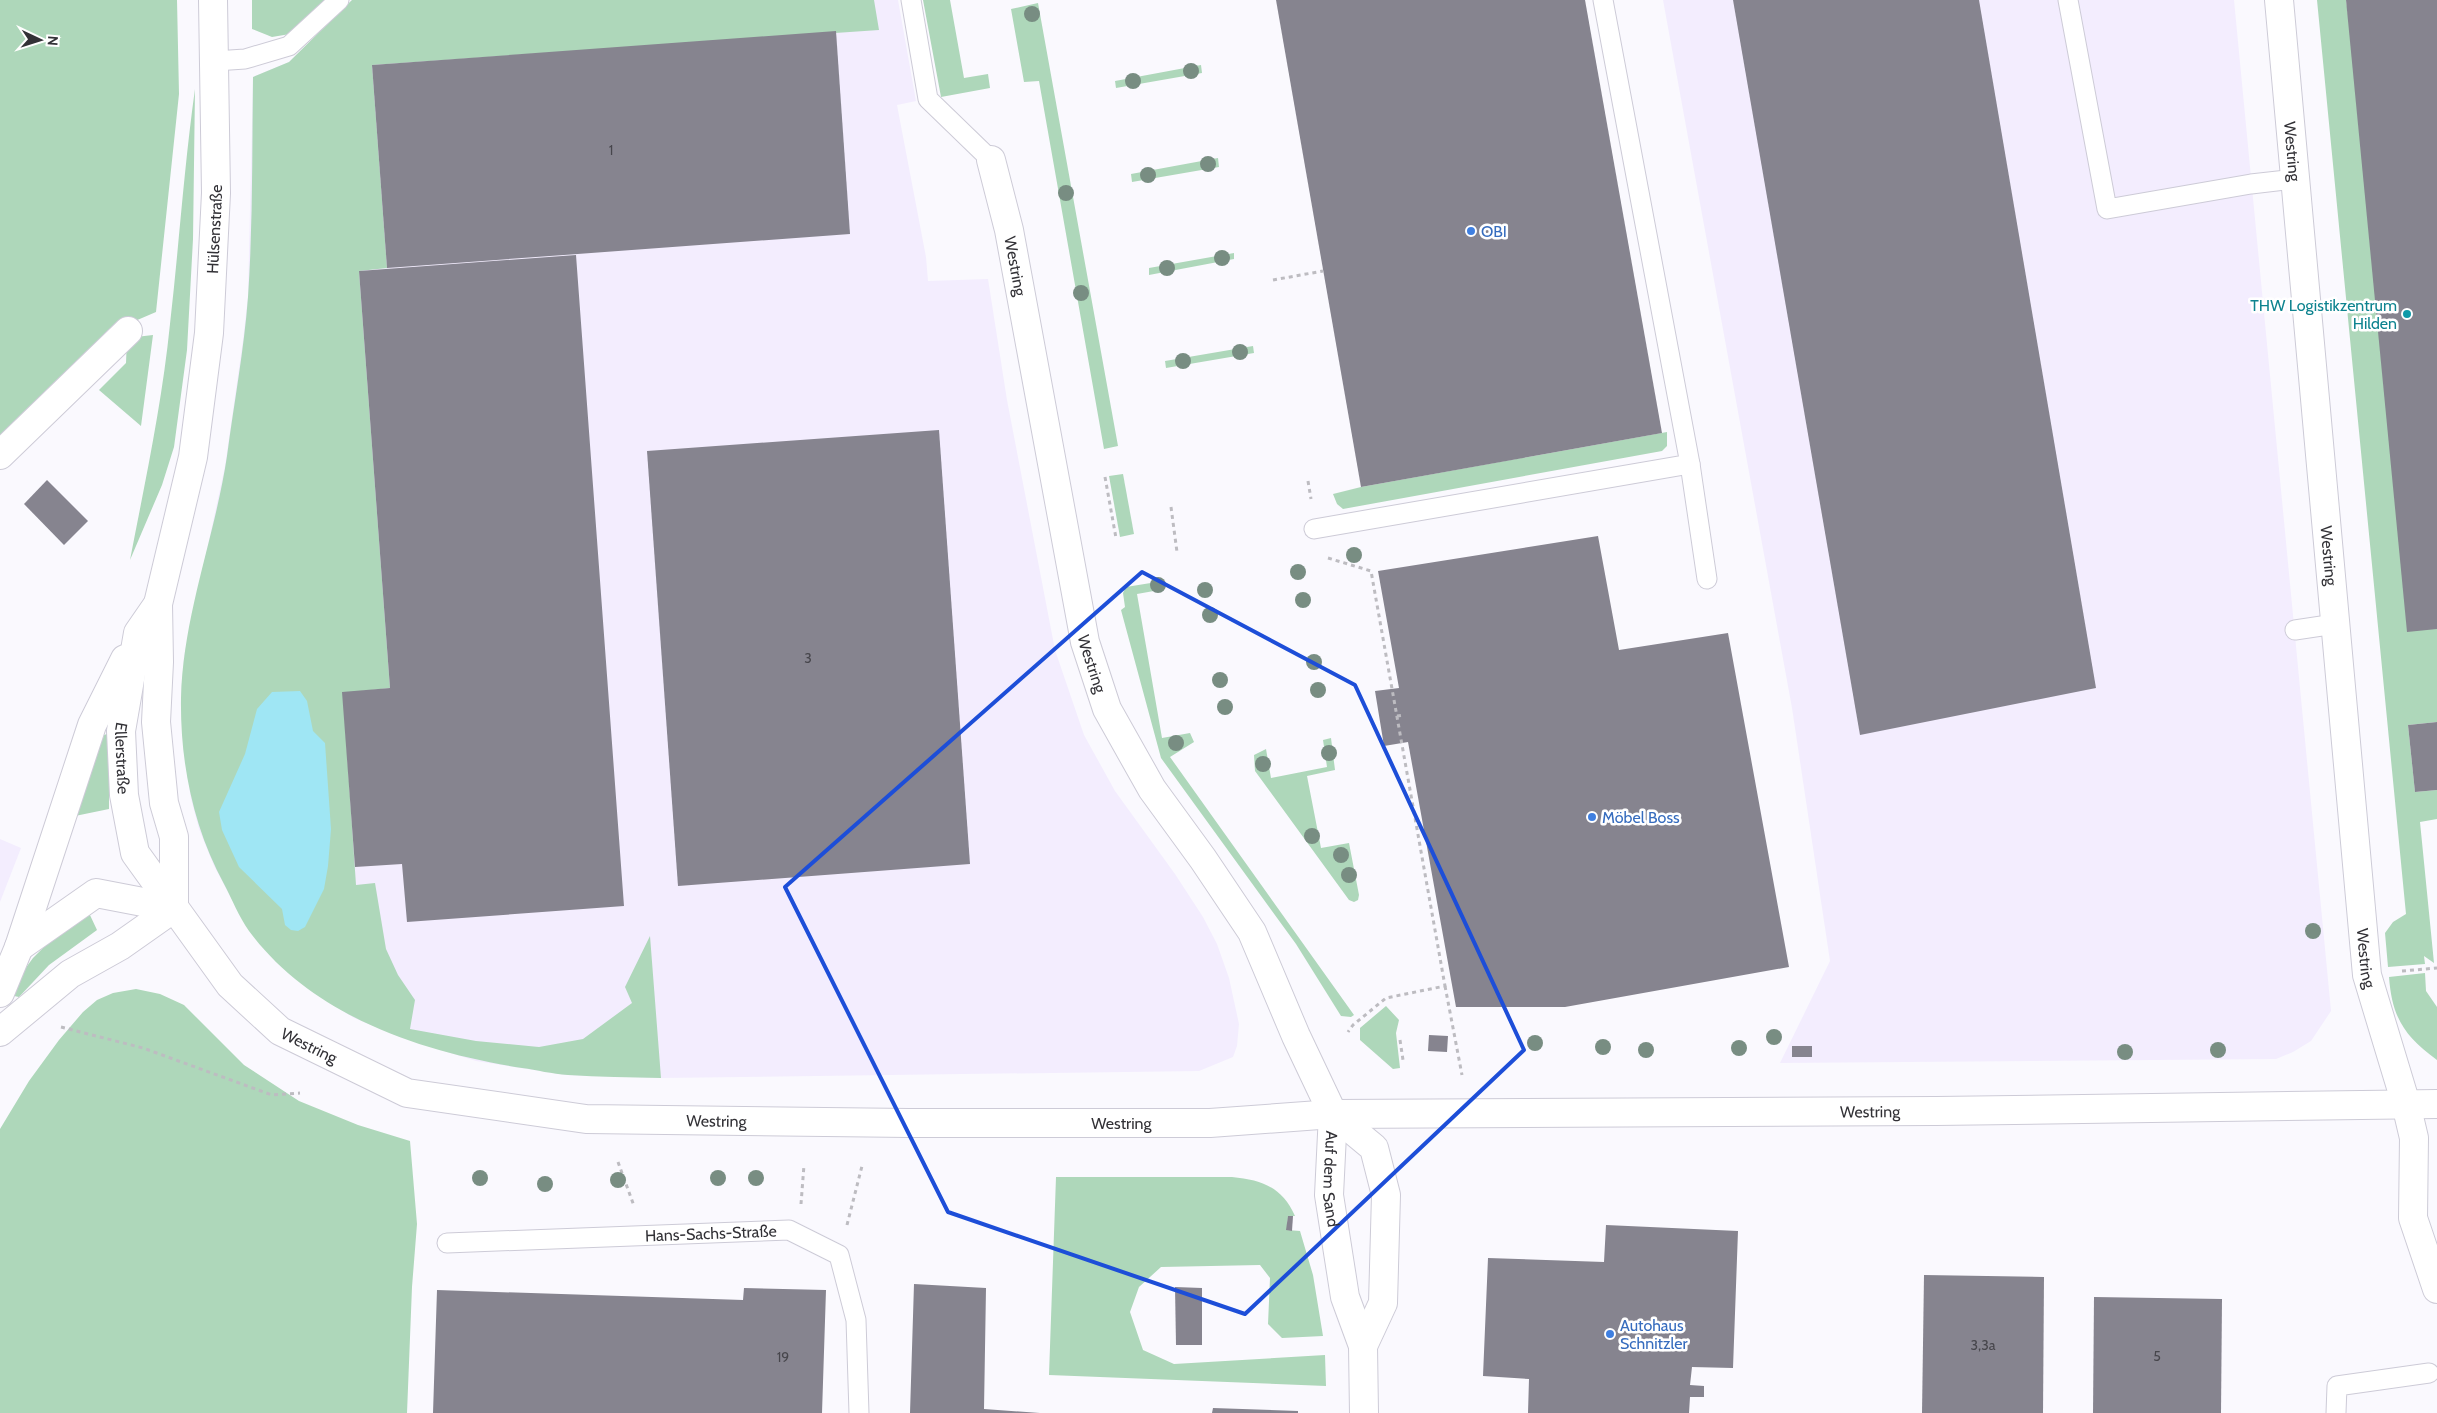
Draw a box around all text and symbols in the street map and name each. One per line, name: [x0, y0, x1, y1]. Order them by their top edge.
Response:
north arrow: [15, 15, 65, 65]
text: N: [44, 35, 62, 46]
street label: Westring: [2280, 121, 2305, 183]
house number: 1: [609, 141, 613, 159]
street label: Hülsenstraße: [202, 185, 225, 274]
place label: OBI: [1481, 222, 1507, 241]
marker: OBI: [1465, 225, 1477, 237]
street label: Westring: [1001, 235, 1031, 298]
place label: THW Logistikzentrum Hilden: [2250, 296, 2397, 333]
marker: THW Logistikzentrum Hilden: [2401, 308, 2413, 320]
street label: Westring: [2317, 525, 2341, 588]
street label: Westring: [1074, 633, 1111, 696]
house number: 3: [804, 649, 812, 667]
street label: Ellerstraße: [112, 721, 133, 795]
place label: Möbel Boss: [1602, 808, 1680, 827]
marker: Möbel Boss: [1586, 811, 1598, 823]
street label: Westring: [2353, 927, 2380, 991]
street label: Westring: [278, 1024, 341, 1067]
street label: Westring: [1840, 1102, 1901, 1121]
street label: Westring: [686, 1111, 748, 1130]
street label: Westring: [1091, 1114, 1153, 1133]
street label: Auf dem Sand: [1319, 1130, 1343, 1228]
street label: Hans-Sachs-Straße: [645, 1221, 777, 1245]
place label: Autohaus Schnitzler: [1620, 1316, 1688, 1353]
marker: Autohaus Schnitzler: [1604, 1328, 1616, 1340]
house number: 3,3a: [1971, 1336, 1996, 1354]
house number: 5: [2153, 1347, 2161, 1365]
house number: 19: [777, 1348, 789, 1366]

